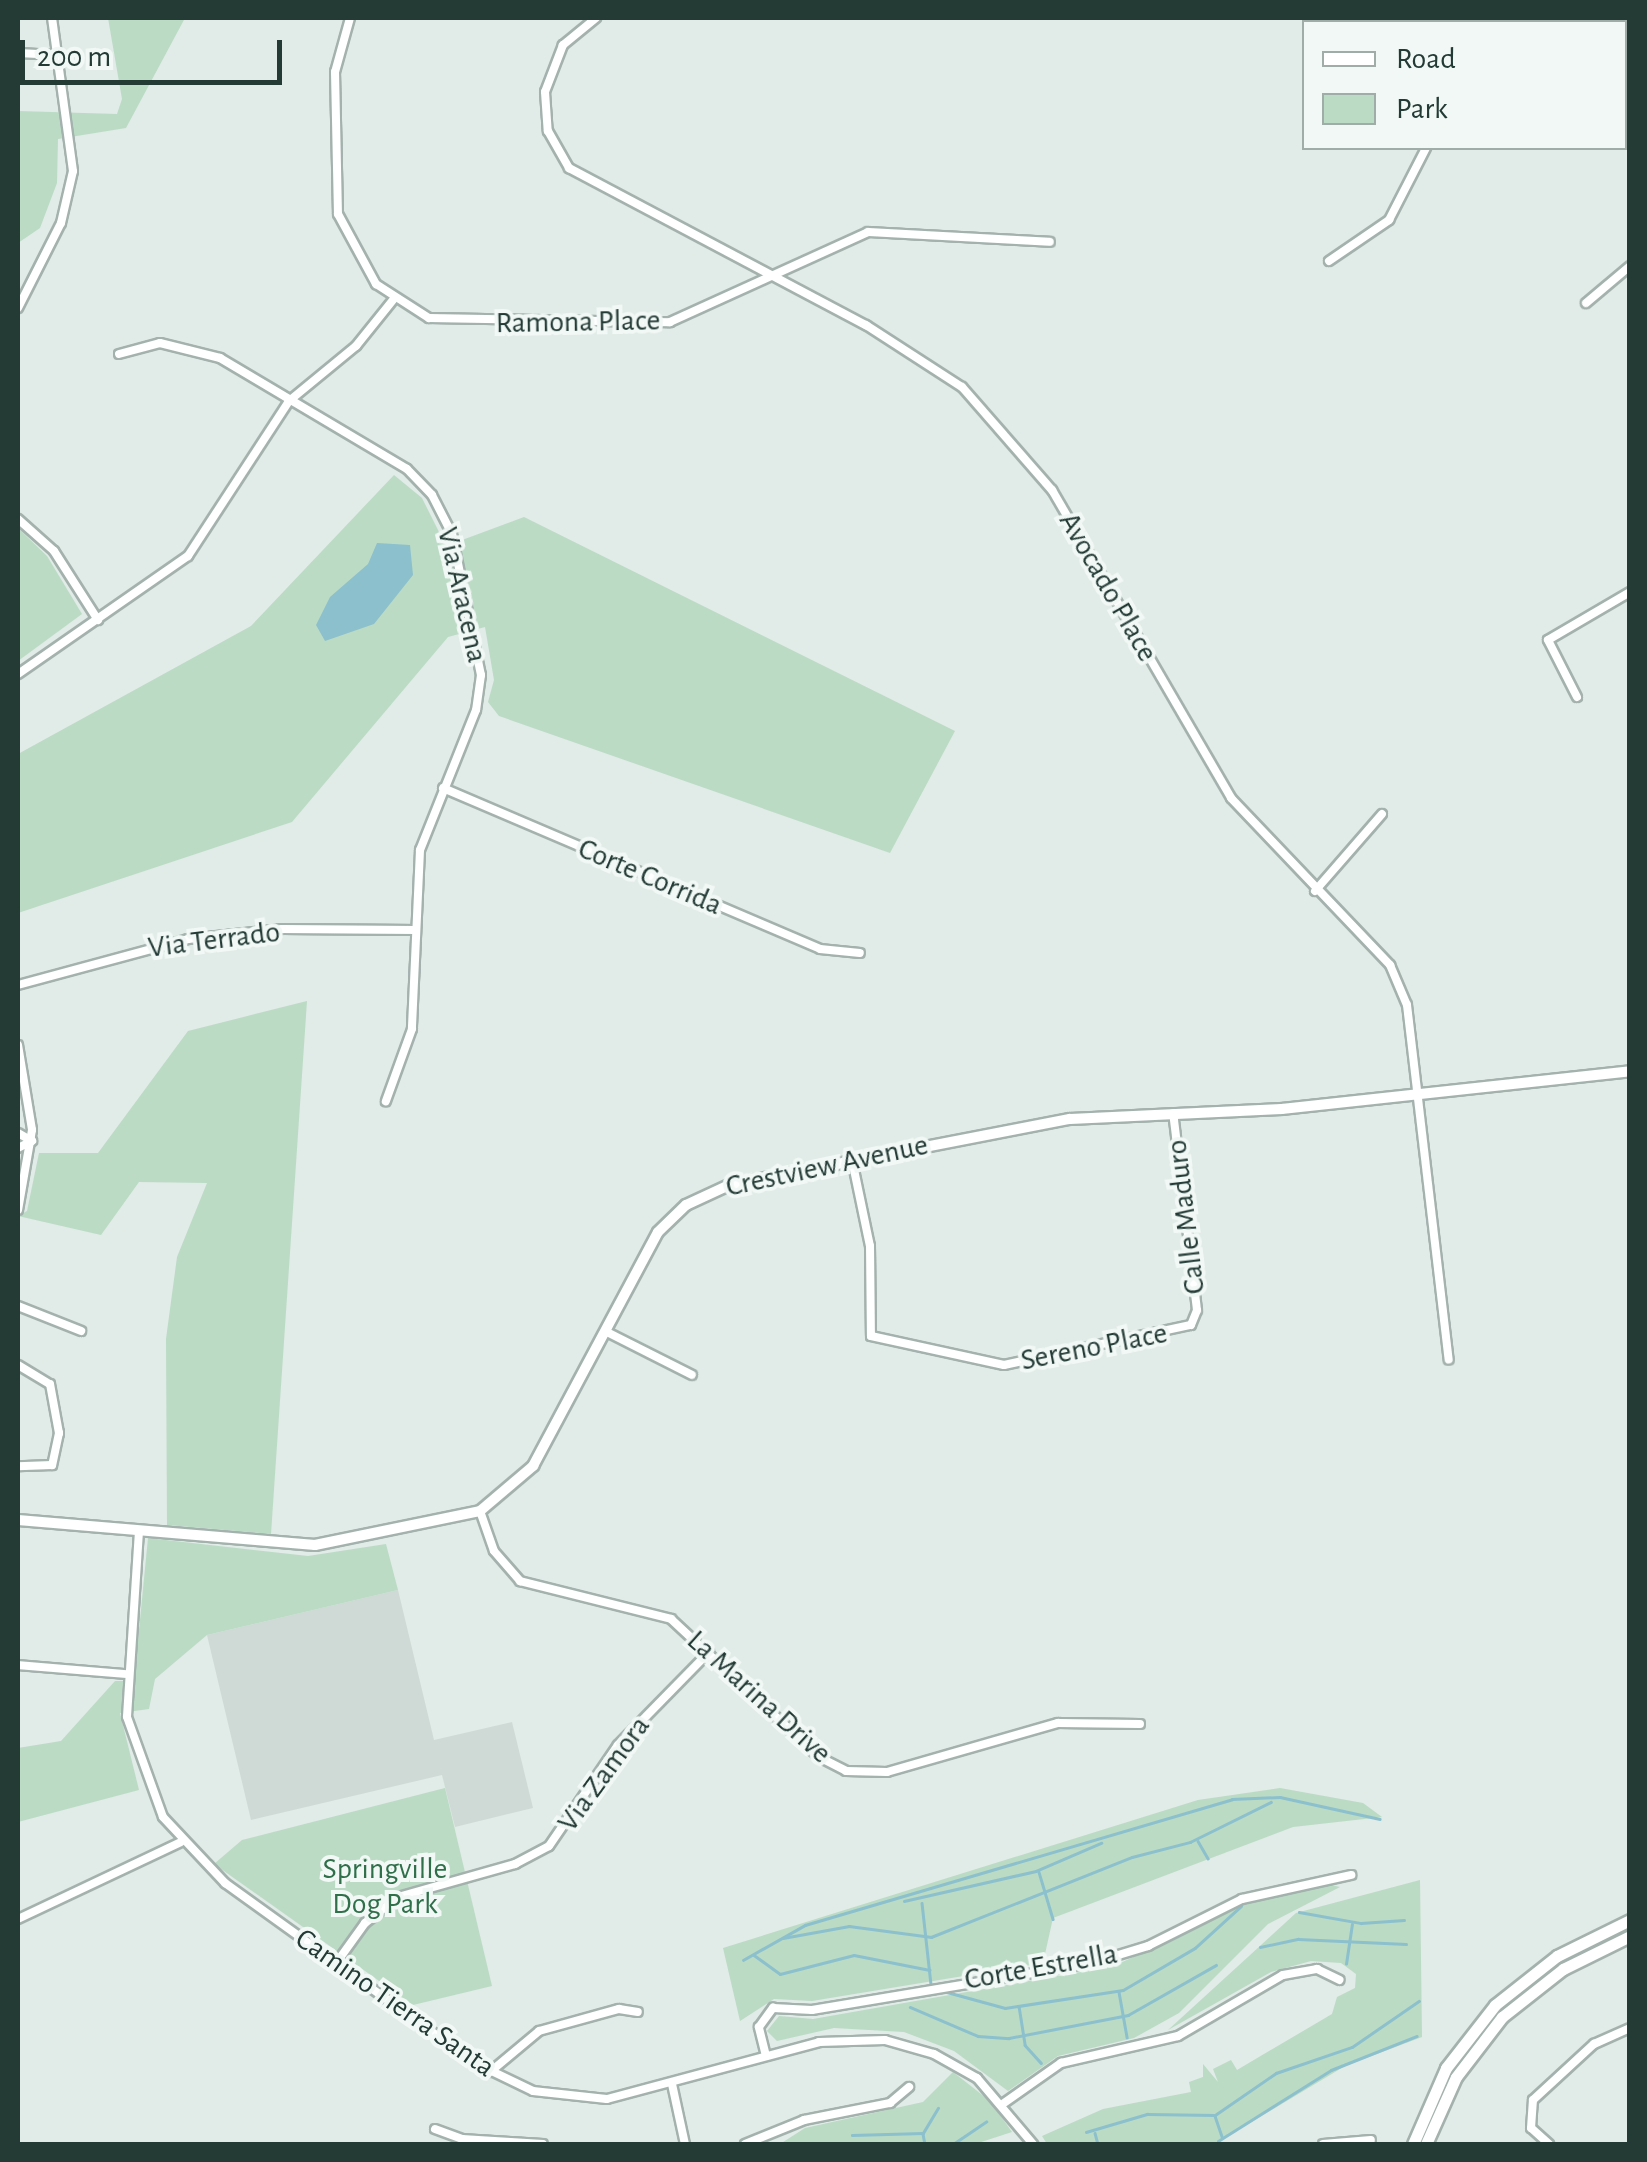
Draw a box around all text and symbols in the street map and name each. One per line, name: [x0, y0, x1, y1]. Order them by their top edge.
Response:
scale bar: [25, 20, 288, 82]
legend: [1302, 20, 1627, 150]
text: 200 m: [37, 42, 111, 72]
text: Road: [1396, 44, 1456, 74]
text: Park: [1396, 94, 1448, 124]
street label: Ramona Place: [495, 303, 661, 341]
street label: Avocado Place: [1051, 506, 1165, 668]
street label: Via Aracena: [429, 524, 495, 666]
street label: Corte Corrida: [573, 831, 727, 923]
street label: Via Terrado: [146, 914, 282, 966]
street label: Crestview Avenue: [723, 1127, 931, 1205]
street label: Calle Maduro: [1159, 1138, 1213, 1296]
street label: Sereno Place: [1018, 1315, 1170, 1379]
street label: La Marina Drive: [679, 1623, 839, 1771]
street label: Via Zamora: [550, 1709, 658, 1839]
park label: Springville Dog Park: [323, 1851, 447, 1922]
street label: Camino Tierra Santa: [288, 1921, 502, 2085]
street label: Corte Estrella: [962, 1936, 1120, 1998]

